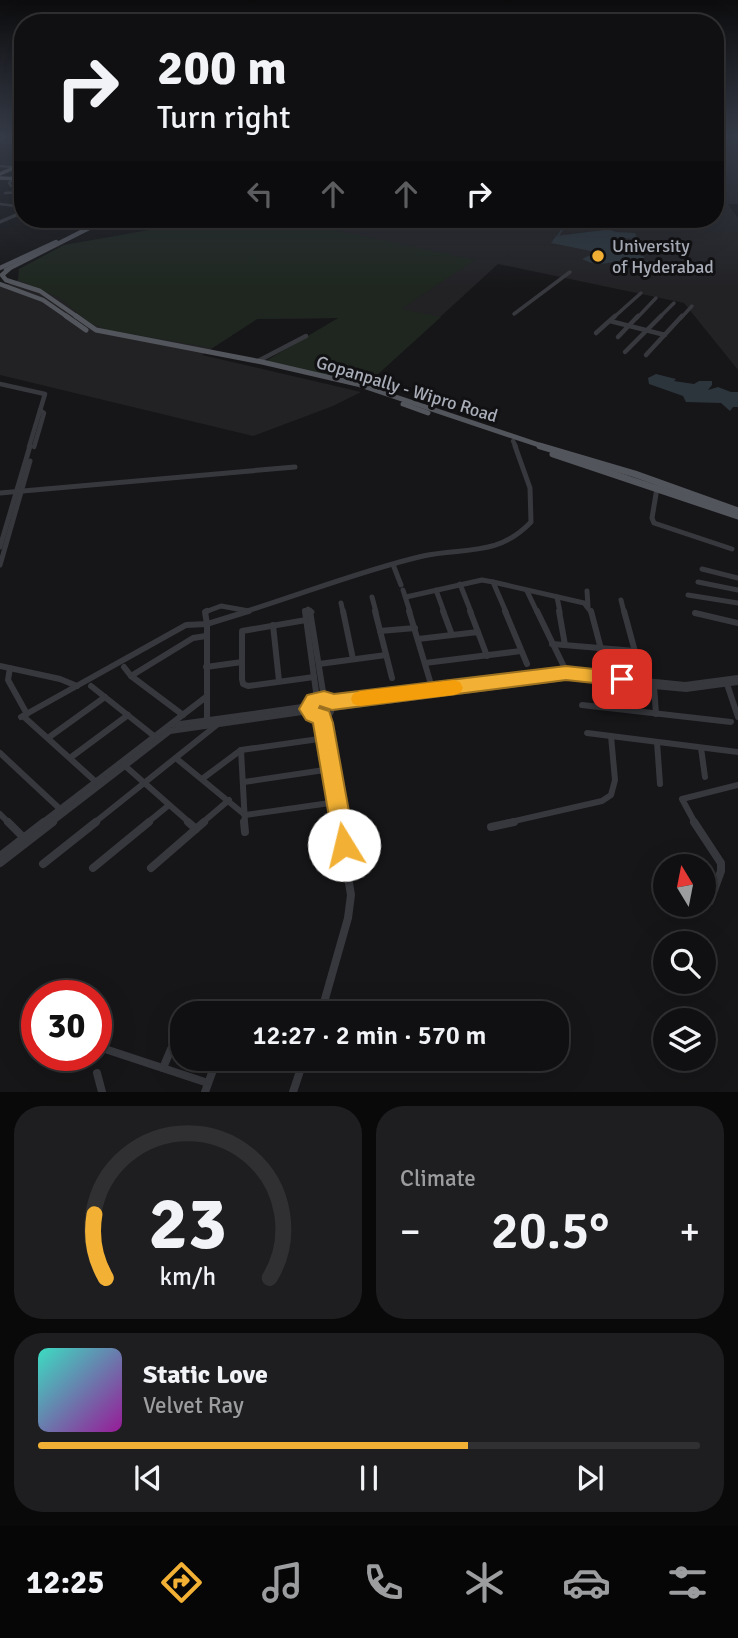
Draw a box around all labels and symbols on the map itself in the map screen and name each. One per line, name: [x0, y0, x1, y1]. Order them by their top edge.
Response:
place label: University of Hyderabad: [612, 235, 714, 278]
marker: University of Hyderabad: [590, 248, 606, 264]
street label: Gopanpally - Wipro Road: [314, 351, 500, 427]
pin: [592, 649, 652, 709]
position arrow: [307, 808, 381, 882]
north arrow: [653, 854, 716, 917]
speed limit sign: 30: [21, 980, 112, 1071]

